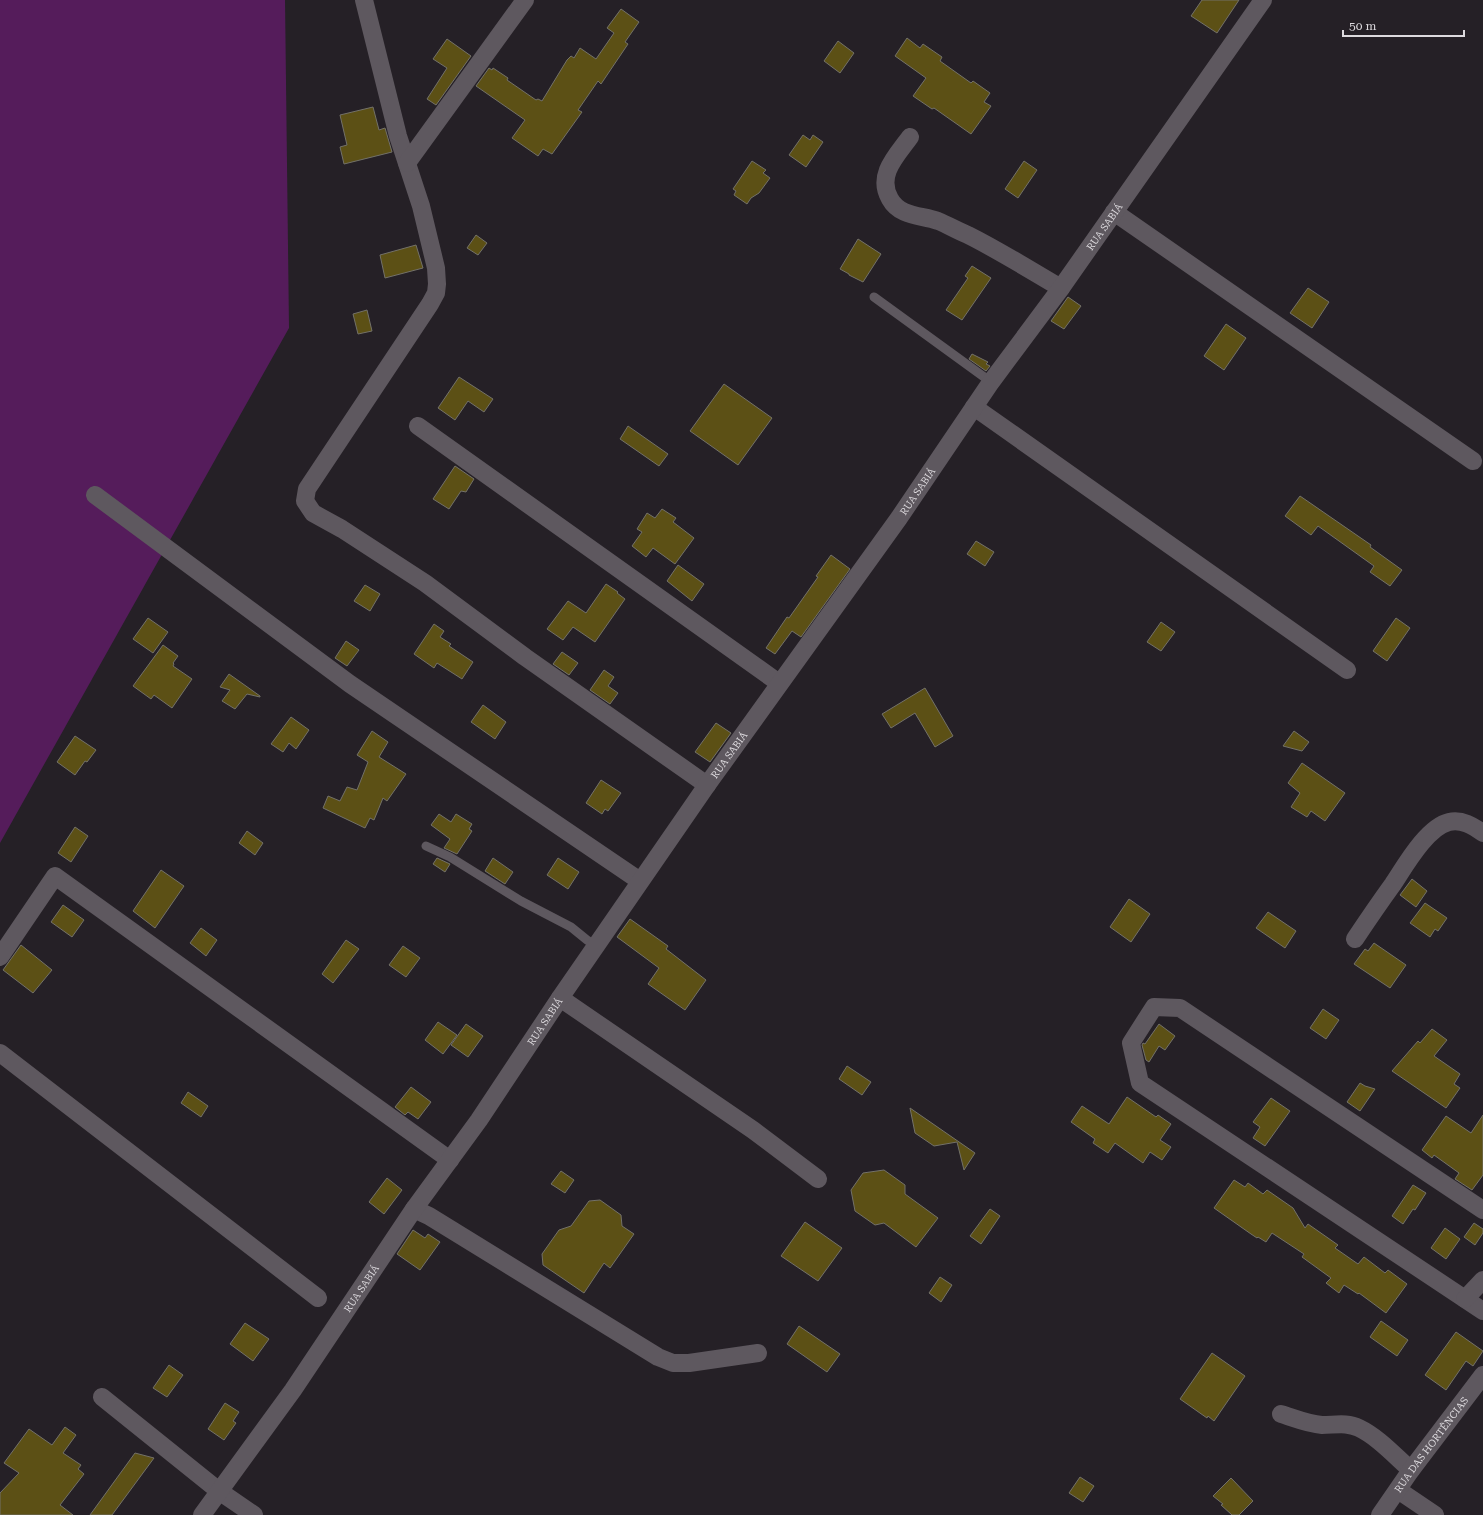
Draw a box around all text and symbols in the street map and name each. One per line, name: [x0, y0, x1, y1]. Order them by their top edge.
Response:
scale bar: [1343, 12, 1464, 38]
text: 50 m: [1349, 19, 1376, 33]
street label: RUA SABIÁ: [1084, 201, 1124, 252]
street label: RUA SABIÁ: [897, 466, 937, 517]
street label: RUA SABIÁ: [708, 729, 749, 780]
street label: RUA SABIÁ: [525, 996, 564, 1047]
street label: RUA SABIÁ: [341, 1263, 381, 1314]
street label: RUA DAS HORTÊNCIAS: [1392, 1395, 1470, 1494]

